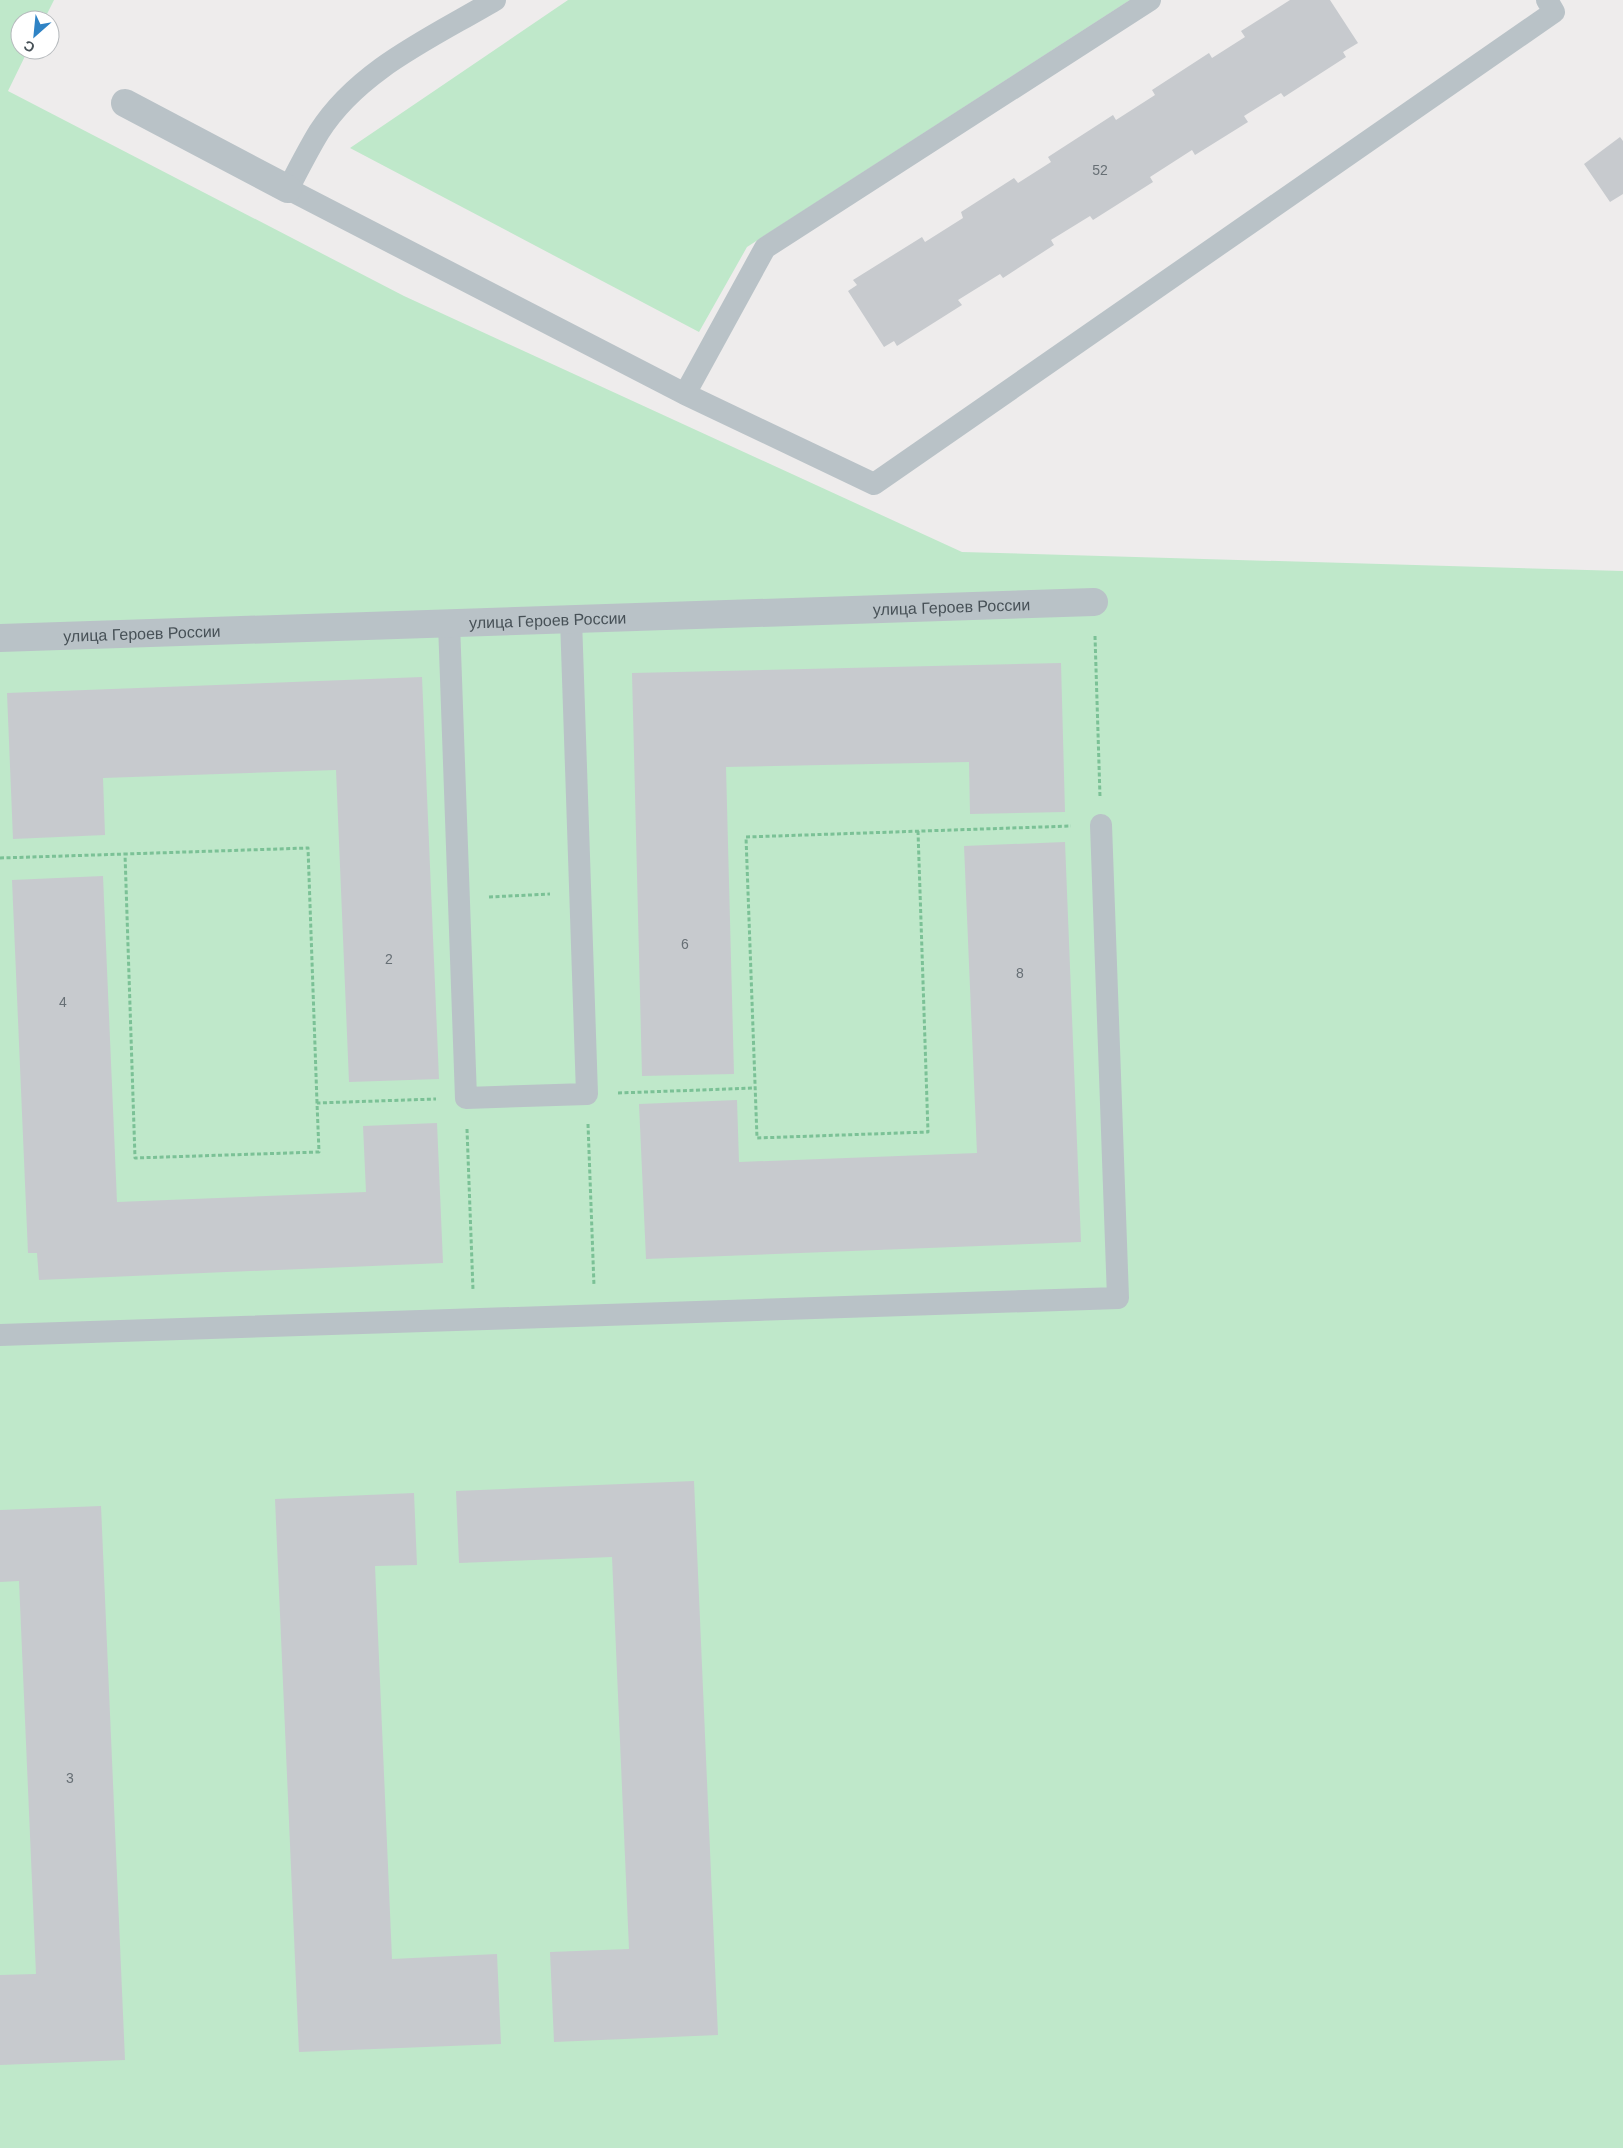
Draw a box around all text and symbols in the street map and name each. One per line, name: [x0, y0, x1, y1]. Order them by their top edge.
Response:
north arrow: [10, 10, 60, 60]
text: С: [21, 37, 37, 56]
house number: 52: [1092, 162, 1108, 178]
street label: улица Героев России: [873, 596, 1030, 618]
street label: улица Героев России: [469, 609, 627, 632]
street label: улица Героев России: [63, 623, 221, 645]
house number: 6: [681, 936, 689, 952]
house number: 2: [385, 951, 393, 967]
house number: 8: [1016, 965, 1024, 981]
house number: 4: [59, 994, 67, 1010]
house number: 3: [66, 1770, 74, 1786]

